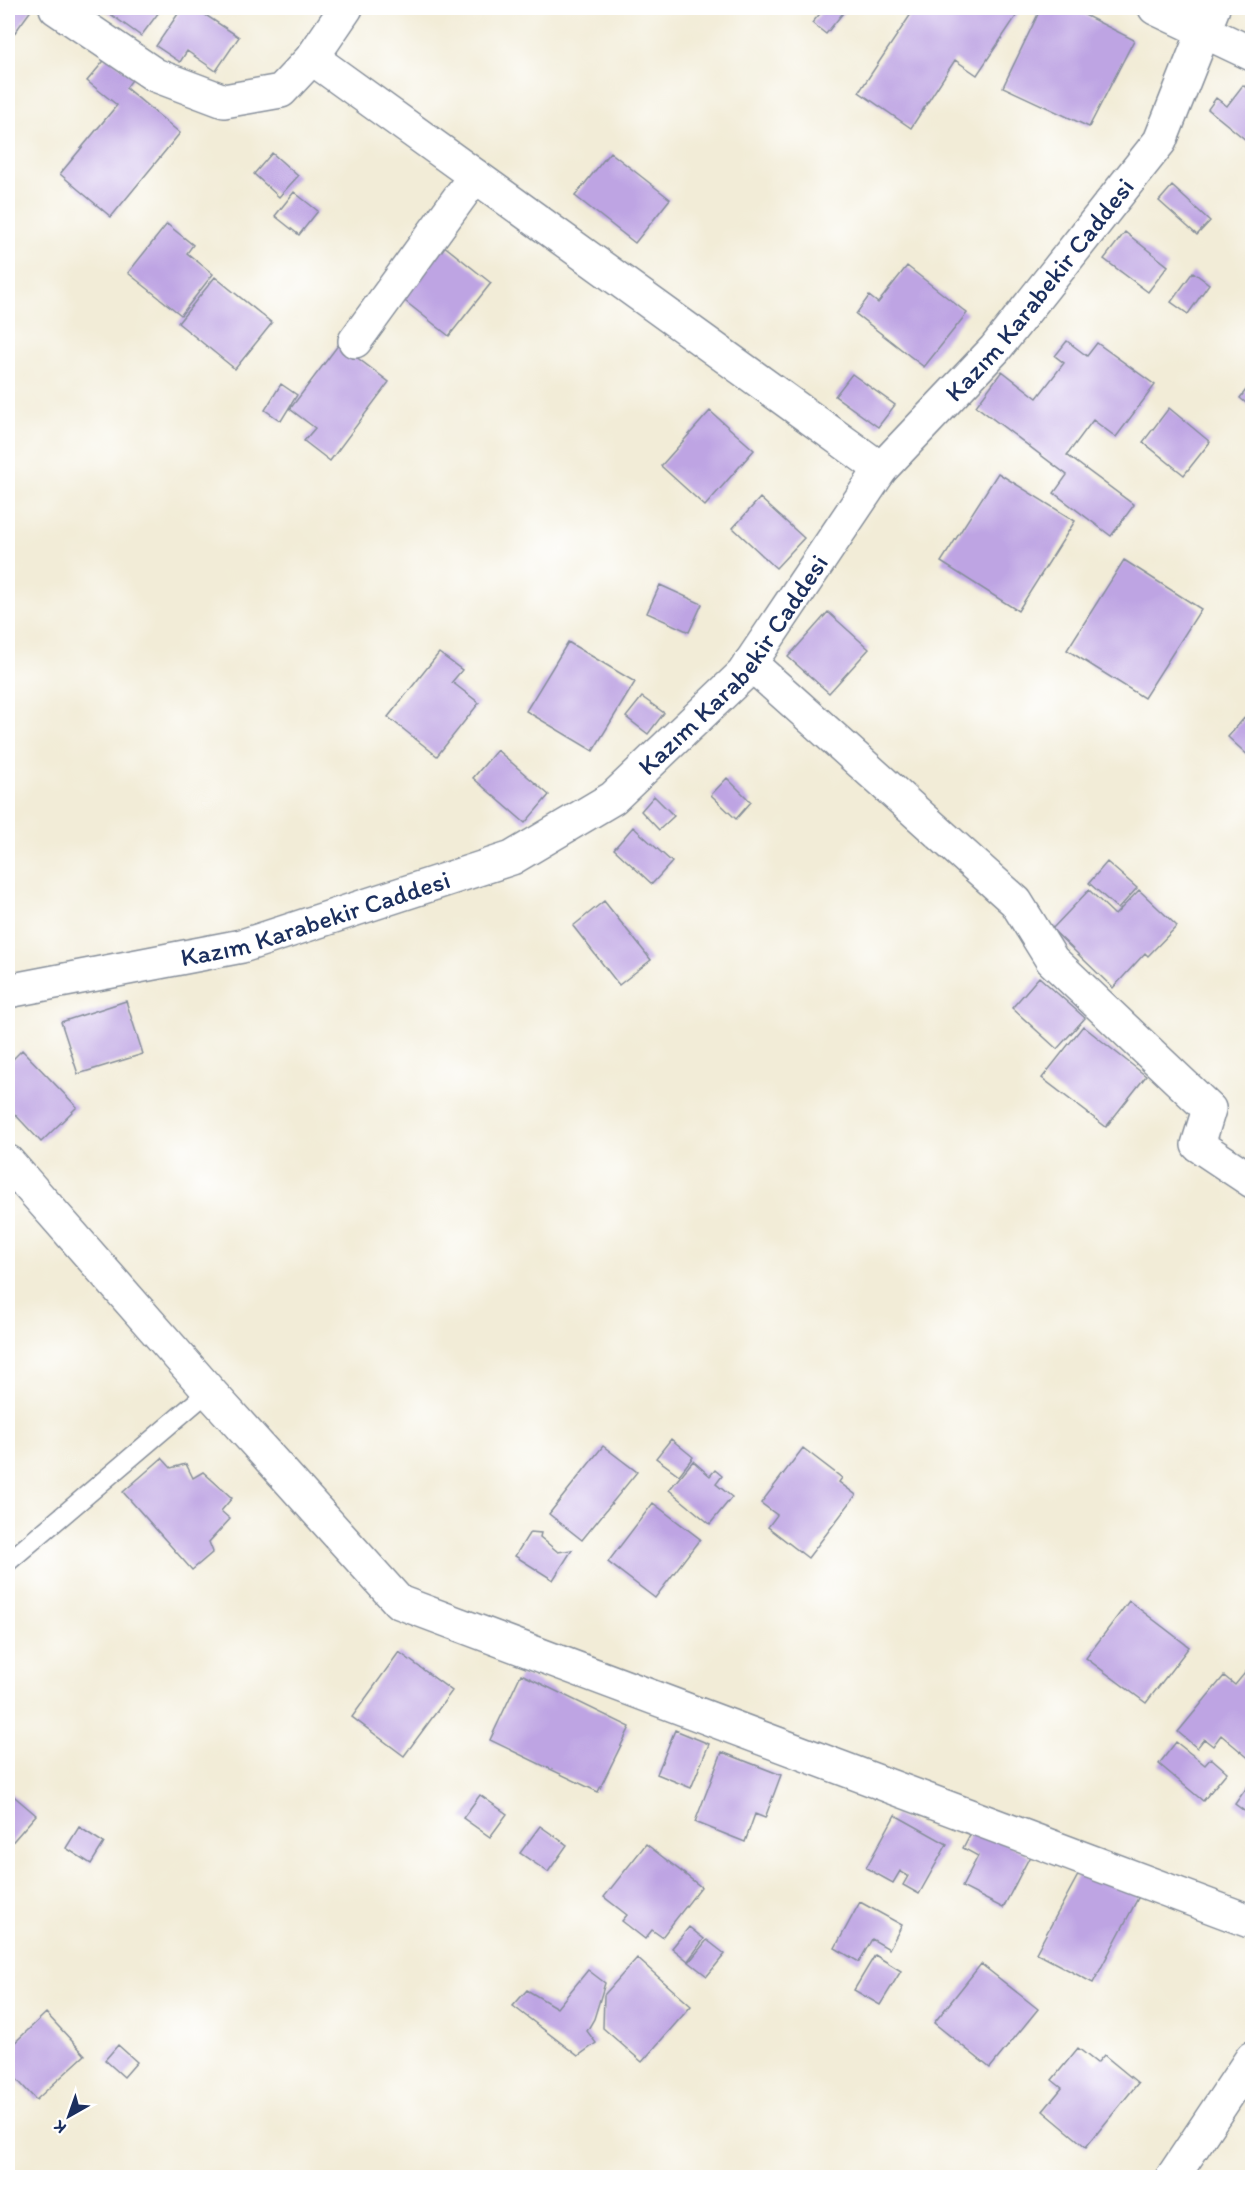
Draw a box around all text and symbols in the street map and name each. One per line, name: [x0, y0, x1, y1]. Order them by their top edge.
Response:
street label: Kazım Karabekir Caddesi: [938, 171, 1141, 408]
street label: Kazım Karabekir Caddesi: [631, 548, 835, 782]
street label: Kazım Karabekir Caddesi: [178, 863, 454, 973]
north arrow: [39, 2086, 99, 2146]
text: K: [49, 2116, 70, 2138]

